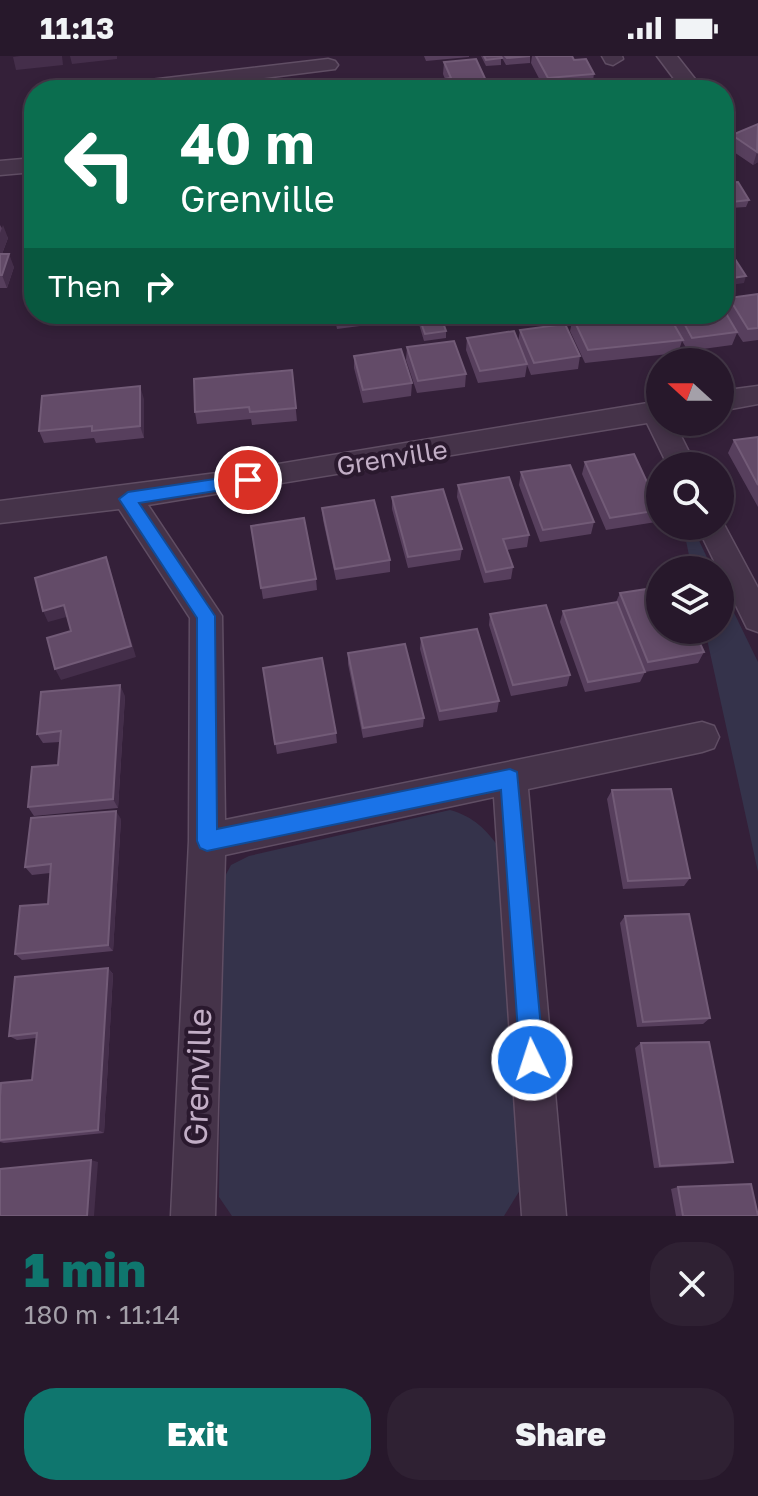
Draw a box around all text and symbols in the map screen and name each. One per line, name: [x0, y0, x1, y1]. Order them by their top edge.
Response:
text: 11:13: [40, 10, 114, 46]
text: 40 m: [180, 109, 314, 176]
icon: left: [48, 112, 152, 216]
text: Grenville: [180, 177, 335, 220]
icon: right: [137, 264, 181, 308]
text: Then: [48, 268, 121, 304]
north arrow: [646, 348, 734, 436]
map controls: [646, 348, 734, 644]
street label: Grenville: [334, 433, 450, 482]
pin: [214, 446, 282, 514]
button: search: [646, 452, 734, 540]
icon: arrive: [226, 458, 270, 502]
button: layers: [646, 556, 734, 644]
street label: Grenville: [176, 1008, 218, 1146]
position arrow: [490, 1018, 574, 1102]
text: 1 min: [24, 1240, 146, 1298]
button: close: [650, 1242, 734, 1326]
text: 180 m · 11:14: [24, 1299, 180, 1330]
button: Exit: [24, 1388, 371, 1480]
button: Share: [387, 1388, 734, 1480]

